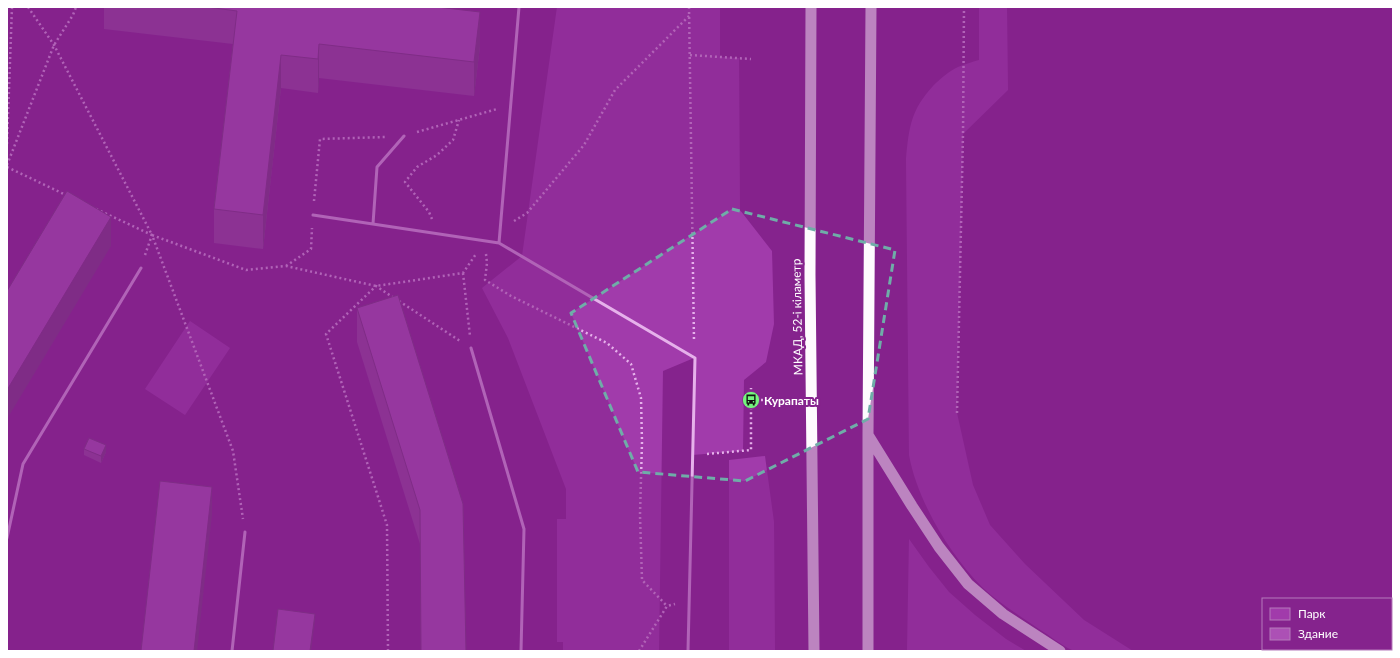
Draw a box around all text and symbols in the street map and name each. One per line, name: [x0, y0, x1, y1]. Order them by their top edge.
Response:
street label: МКАД, 52-і кіламетр: [788, 258, 806, 375]
bus stop icon: Курапаты: [741, 390, 761, 410]
place label: Курапаты: [764, 393, 819, 408]
legend: [1262, 598, 1392, 650]
text: Парк: [1298, 606, 1326, 621]
text: Здание: [1298, 626, 1338, 641]

